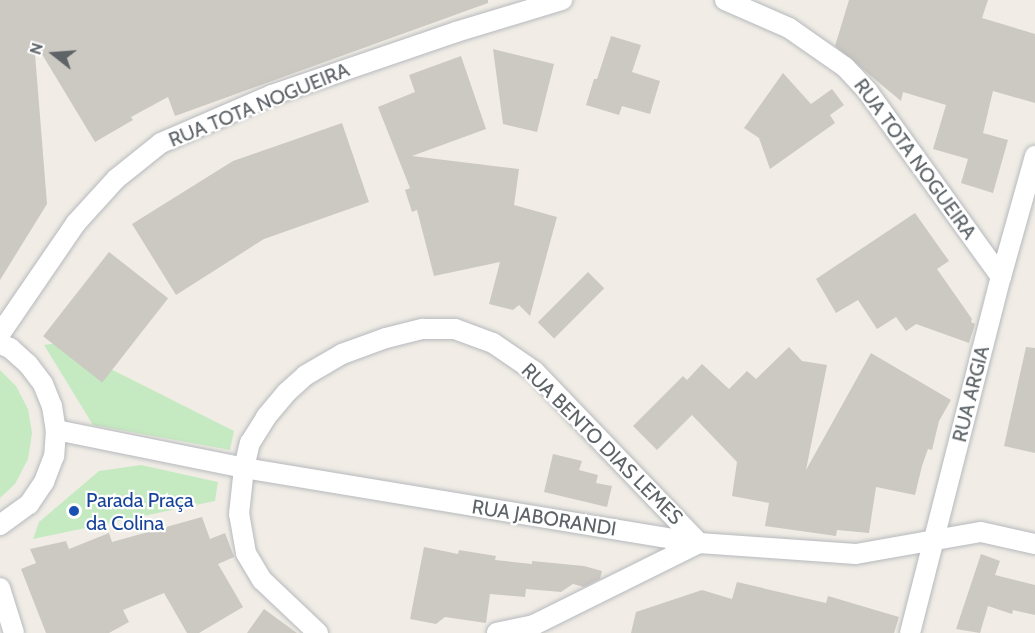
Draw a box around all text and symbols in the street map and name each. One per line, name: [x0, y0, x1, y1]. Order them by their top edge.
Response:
north arrow: [24, 24, 84, 84]
text: N: [26, 40, 47, 57]
street label: RUA TOTA NOGUEIRA: [165, 58, 353, 152]
street label: RUA TOTA NOGUEIRA: [849, 74, 981, 244]
street label: RUA ARGIA: [947, 343, 995, 445]
street label: RUA BENTO DIAS LEMES: [516, 358, 688, 530]
place label: Parada Praça da Colina: [86, 488, 193, 535]
street label: RUA JABORANDI: [470, 495, 618, 541]
marker: Parada Praça da Colina: [67, 504, 81, 518]

